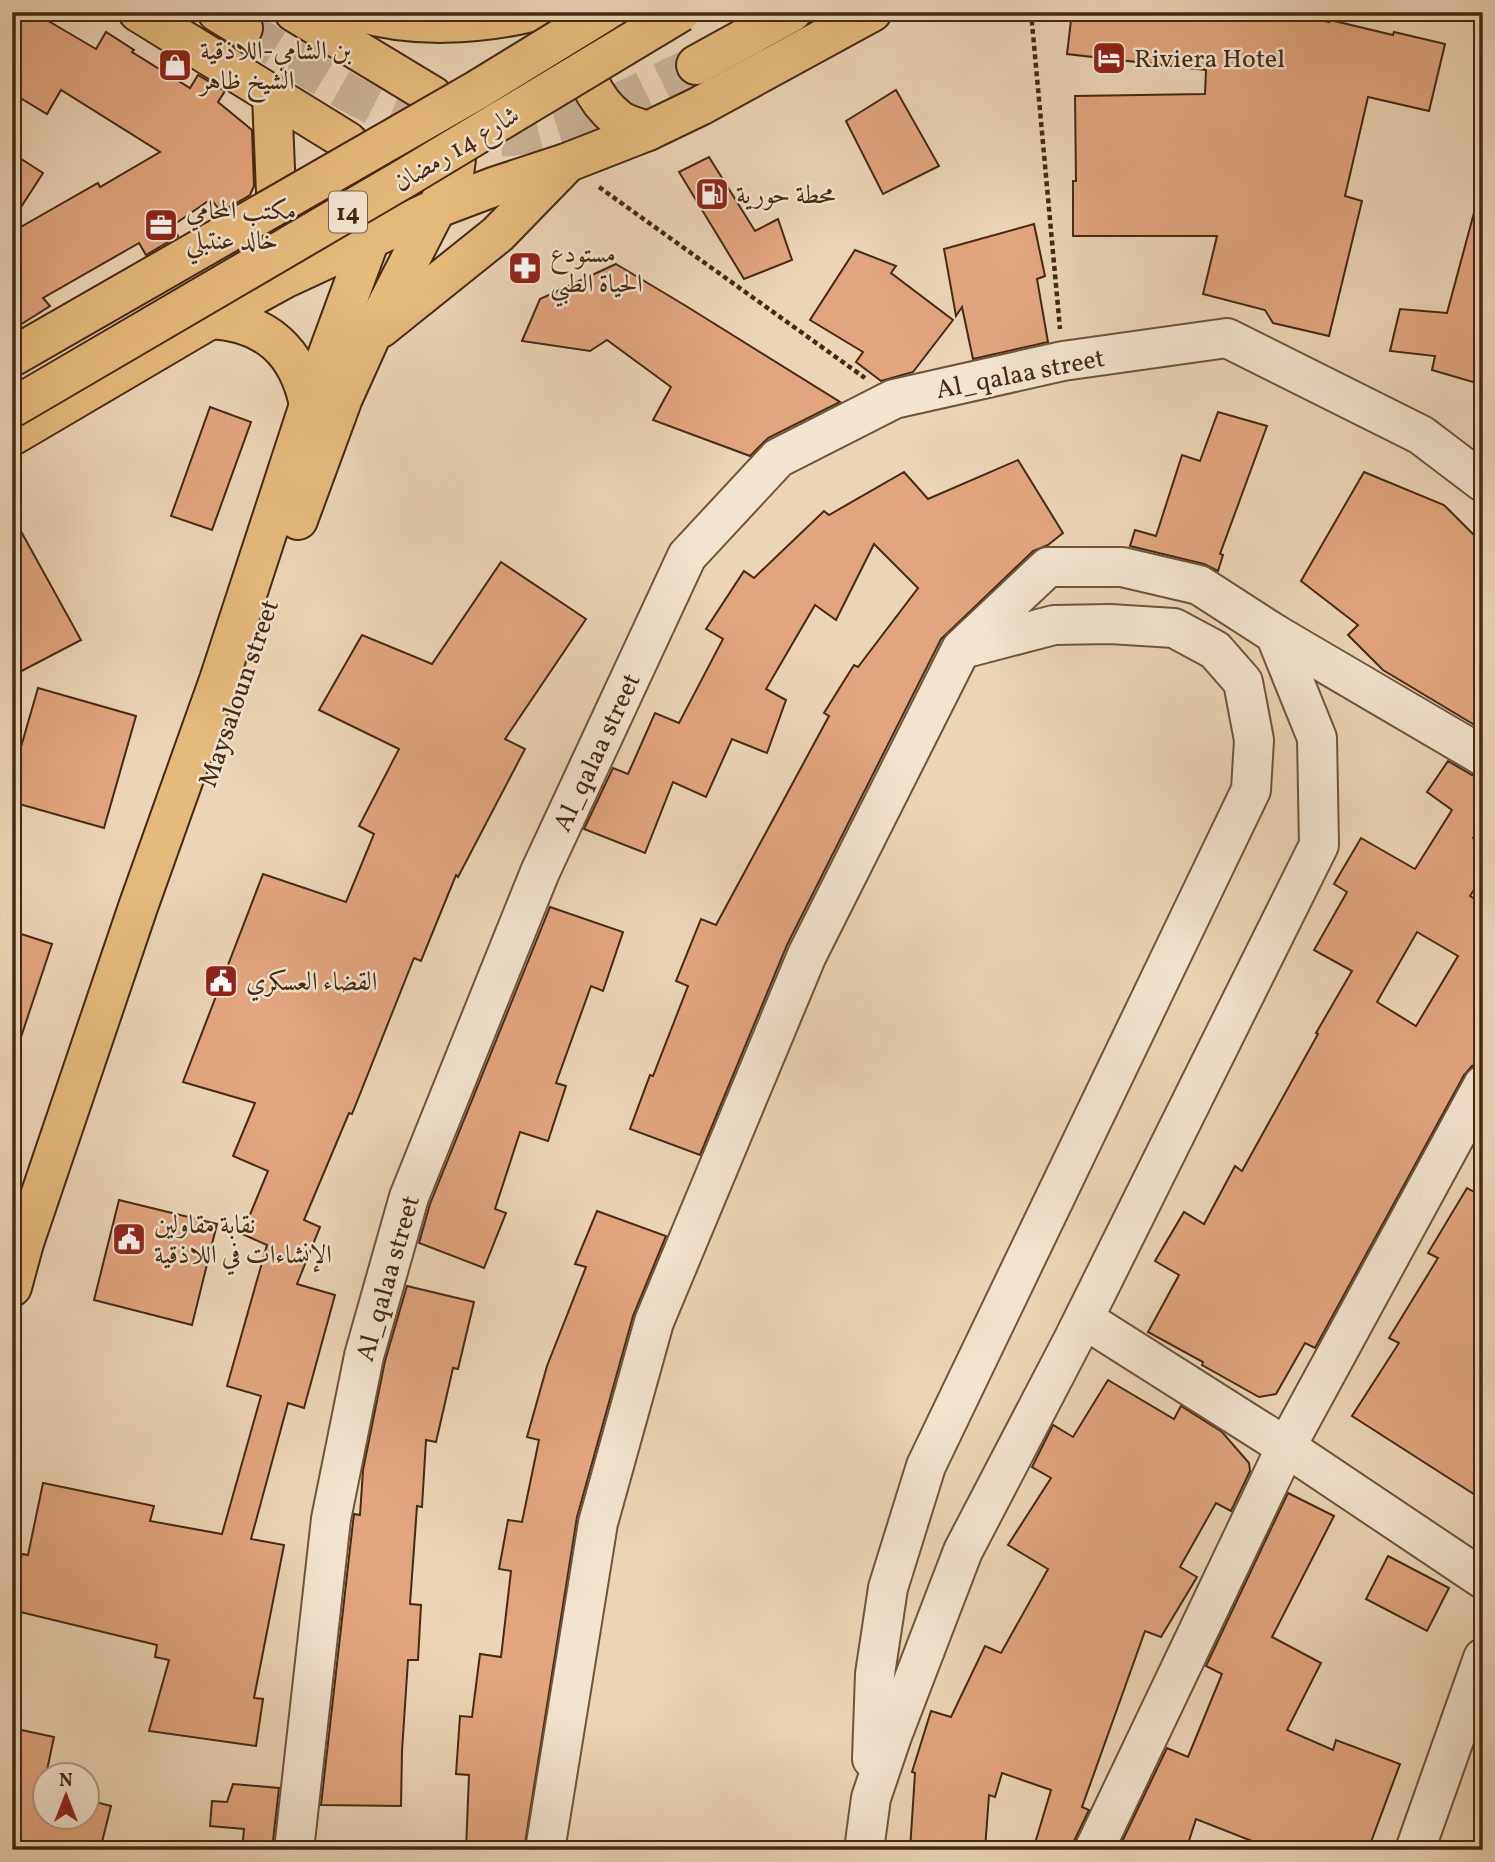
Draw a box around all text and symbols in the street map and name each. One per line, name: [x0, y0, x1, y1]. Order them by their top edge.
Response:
place label: بن الشامي-اللاذقية الشيخ ظاهر: [197, 34, 352, 104]
hotel icon: Riviera Hotel: [1090, 39, 1128, 77]
place label: Riviera Hotel: [1134, 42, 1285, 78]
shop icon: بن الشامي-اللاذقية الشيخ ظاهر: [156, 46, 194, 84]
street label: شارع 14 رمضان: [387, 98, 528, 203]
fuel station icon: محطة حورية: [693, 175, 731, 213]
place label: محطة حورية: [736, 178, 836, 214]
road number: 14: [329, 192, 367, 232]
place label: مكتب المحامي خالد عنتبلي: [186, 194, 296, 265]
office icon: مكتب المحامي خالد عنتبلي: [142, 206, 180, 244]
place label: مستودع الحياة الطبي: [550, 237, 643, 307]
pharmacy icon: مستودع الحياة الطبي: [506, 249, 544, 287]
street label: Al_qalaa street: [933, 341, 1108, 409]
street label: Maysaloun street: [191, 595, 289, 792]
street label: Al_qalaa street: [545, 668, 650, 838]
public building icon: القضاء العسكري: [202, 962, 240, 1000]
place label: القضاء العسكري: [246, 965, 377, 1002]
street label: Al_qalaa street: [348, 1191, 430, 1366]
place label: نقابة مقاولين الإنشاءات في اللاذقية: [154, 1208, 332, 1276]
public building icon: نقابة مقاولين الإنشاءات في اللاذقية: [110, 1220, 148, 1258]
north arrow: [32, 1760, 102, 1830]
text: N: [59, 1768, 73, 1794]

